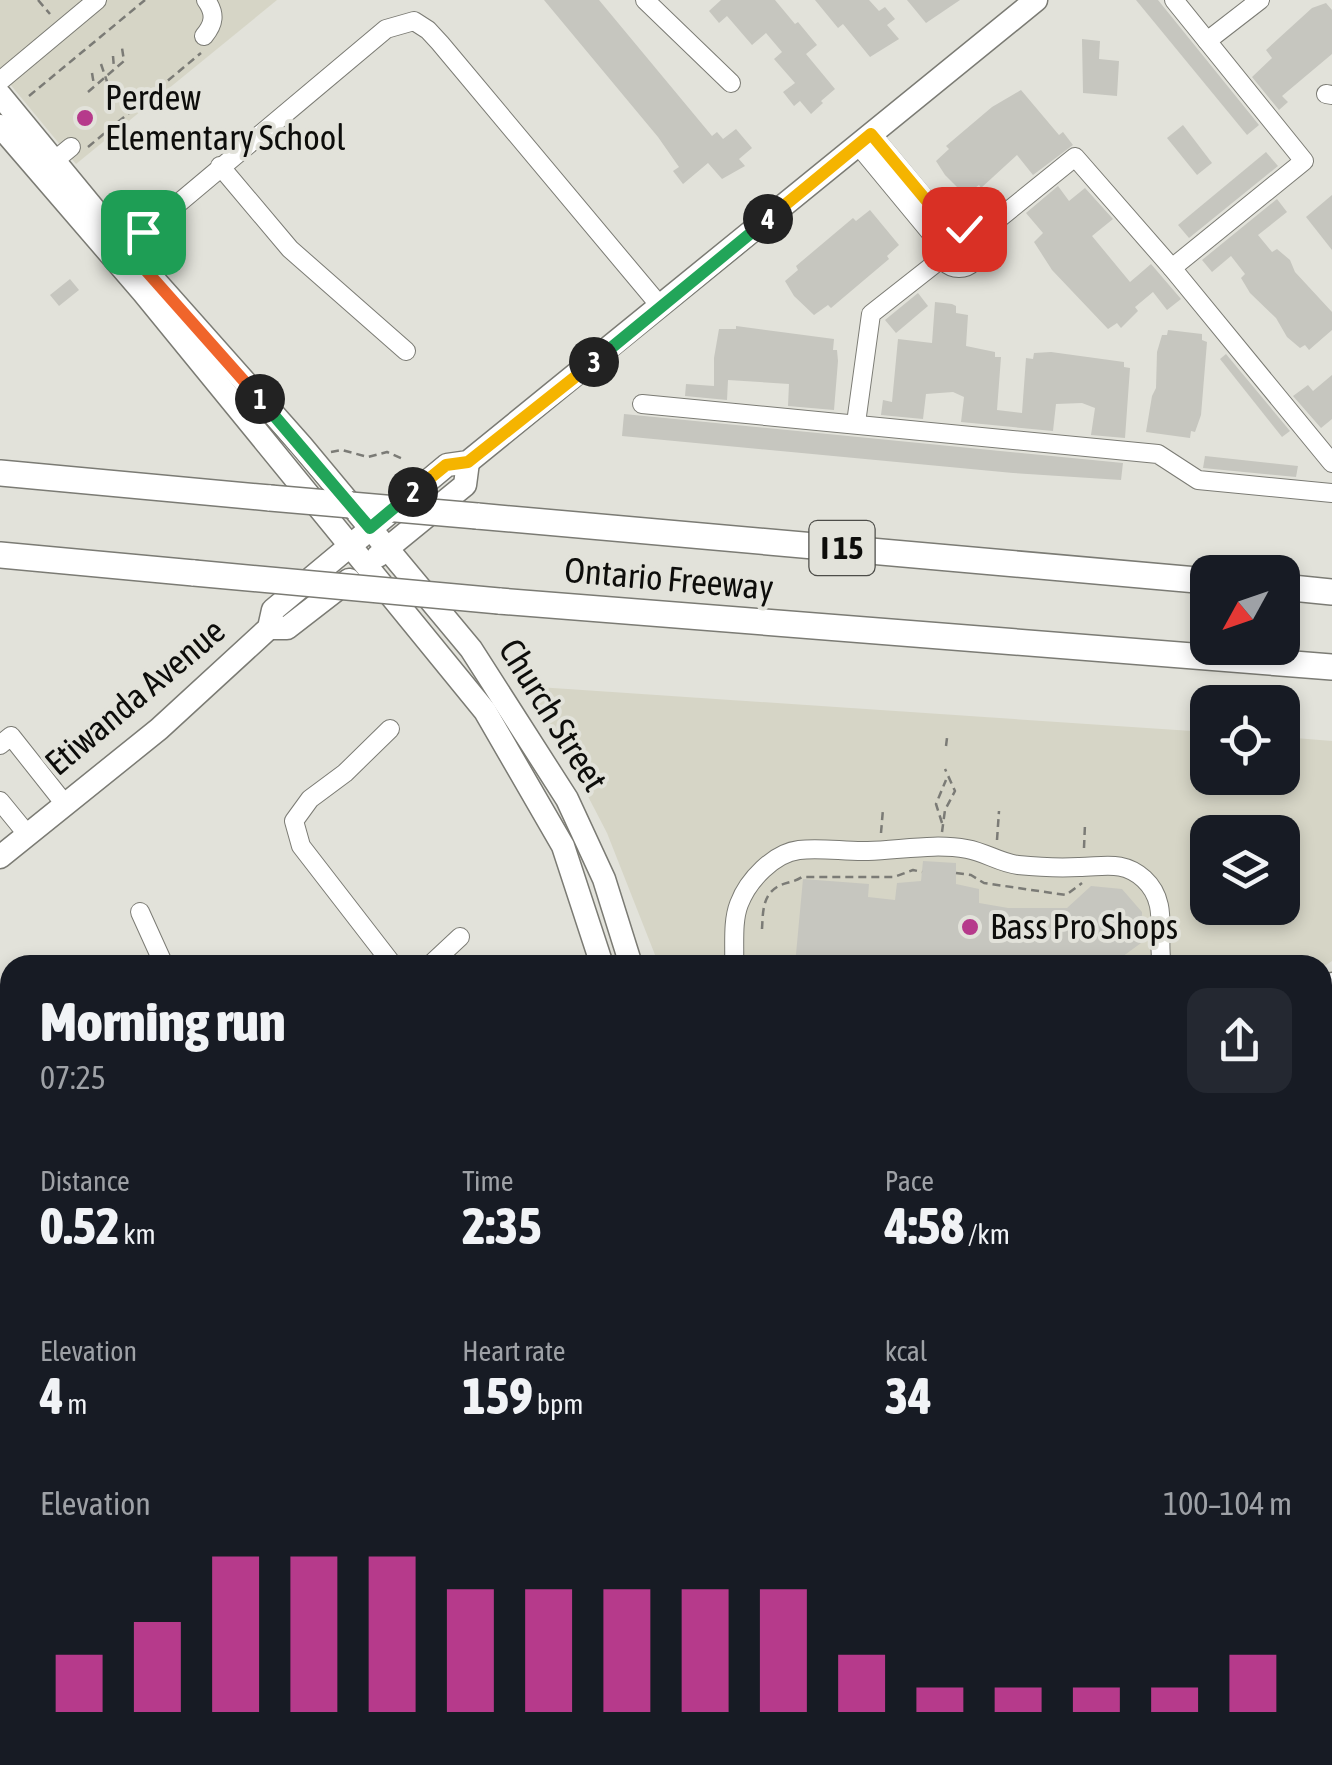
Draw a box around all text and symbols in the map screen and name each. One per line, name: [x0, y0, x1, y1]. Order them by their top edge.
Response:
place label: Perdew Elementary School: [105, 77, 346, 157]
marker: Perdew Elementary School: [74, 107, 96, 129]
pin: [922, 187, 1007, 272]
pin: [101, 190, 186, 275]
pin: 4: [743, 194, 793, 244]
icon: check: [937, 202, 992, 257]
text: 4: [761, 203, 775, 235]
icon: arrive: [116, 205, 171, 260]
pin: 3: [569, 337, 619, 387]
text: 3: [587, 346, 601, 378]
pin: 1: [235, 374, 285, 424]
text: 1: [253, 383, 267, 415]
pin: 2: [388, 467, 438, 517]
text: 2: [406, 476, 420, 508]
road number: I 15: [810, 521, 874, 575]
street label: Ontario Freeway: [563, 549, 775, 607]
north arrow: [1190, 555, 1300, 665]
map controls: [1190, 555, 1300, 925]
street label: Etiwanda Avenue: [37, 610, 232, 783]
street label: Church Street: [491, 631, 616, 798]
button: locate: [1190, 685, 1300, 795]
button: layers: [1190, 815, 1300, 925]
place label: Bass Pro Shops: [990, 906, 1178, 946]
marker: Bass Pro Shops: [959, 916, 981, 938]
button: share: [1187, 988, 1292, 1093]
text: Morning run: [40, 990, 286, 1053]
text: 07:25: [40, 1059, 106, 1096]
text: Distance: [40, 1165, 130, 1197]
text: Time: [462, 1165, 513, 1197]
text: Pace: [885, 1165, 934, 1197]
text: 0.52: [40, 1197, 119, 1255]
text: 2:35: [462, 1197, 542, 1255]
text: 4:58: [885, 1197, 964, 1255]
text: km: [119, 1218, 156, 1250]
text: /km: [964, 1218, 1010, 1250]
text: Elevation: [40, 1335, 137, 1367]
text: Heart rate: [462, 1335, 565, 1367]
text: kcal: [885, 1335, 927, 1367]
text: 4: [40, 1367, 64, 1425]
text: 159: [462, 1367, 533, 1425]
text: 34: [885, 1367, 932, 1425]
text: m: [64, 1388, 88, 1420]
text: bpm: [533, 1388, 583, 1420]
text: Elevation: [40, 1485, 151, 1522]
text: 100–104 m: [1163, 1485, 1292, 1522]

